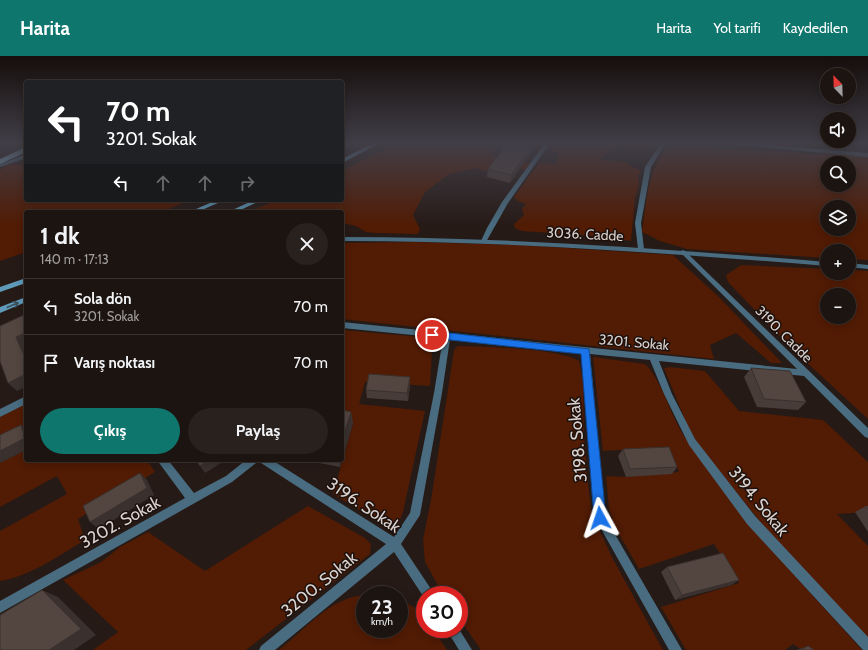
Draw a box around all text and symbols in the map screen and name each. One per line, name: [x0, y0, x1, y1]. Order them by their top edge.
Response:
text: Harita: [20, 17, 70, 40]
text: Harita: [656, 19, 691, 37]
text: Yol tarifi: [713, 19, 761, 37]
text: Kaydedilen: [783, 19, 848, 37]
north arrow: [820, 68, 856, 104]
map controls: [820, 68, 856, 324]
text: 70 m: [106, 94, 170, 128]
icon: left: [40, 96, 92, 148]
button: sound: [820, 112, 856, 148]
text: 3201. Sokak: [106, 128, 197, 150]
button: search: [820, 156, 856, 192]
icon: left: [110, 172, 132, 194]
icon: ahead: [152, 172, 174, 194]
icon: ahead: [194, 172, 216, 194]
icon: right: [236, 172, 258, 194]
button: layers: [820, 200, 856, 236]
text: 1 dk: [40, 221, 80, 250]
button: close: [286, 223, 328, 265]
street label: 3036. Cadde: [546, 223, 624, 245]
button: +: [820, 244, 856, 280]
text: 140 m · 17:13: [40, 251, 109, 267]
button: −: [820, 288, 856, 324]
text: Sola dön: [74, 290, 131, 308]
icon: left: [40, 296, 62, 318]
text: 70 m: [294, 298, 328, 316]
one-way arrow: [7, 300, 19, 308]
street label: 3190. Cadde: [752, 302, 816, 366]
text: 3201. Sokak: [74, 308, 139, 324]
pin: [415, 318, 449, 352]
icon: arrive: [421, 324, 443, 346]
street label: 3201. Sokak: [598, 330, 671, 354]
icon: arrive: [40, 352, 62, 374]
text: Varış noktası: [74, 354, 155, 372]
text: 70 m: [294, 354, 328, 372]
street label: 3198. Sokak: [563, 397, 591, 483]
button: Çıkış: [40, 408, 180, 454]
button: Paylaş: [188, 408, 328, 454]
street label: 3194. Sokak: [725, 462, 793, 540]
street label: 3196. Sokak: [324, 473, 405, 537]
street label: 3202. Sokak: [76, 492, 164, 552]
position arrow: [579, 497, 621, 539]
street label: 3200. Sokak: [277, 547, 361, 621]
speed limit sign: 30: [416, 586, 468, 638]
text: 23: [371, 595, 393, 619]
text: km/h: [371, 615, 393, 628]

